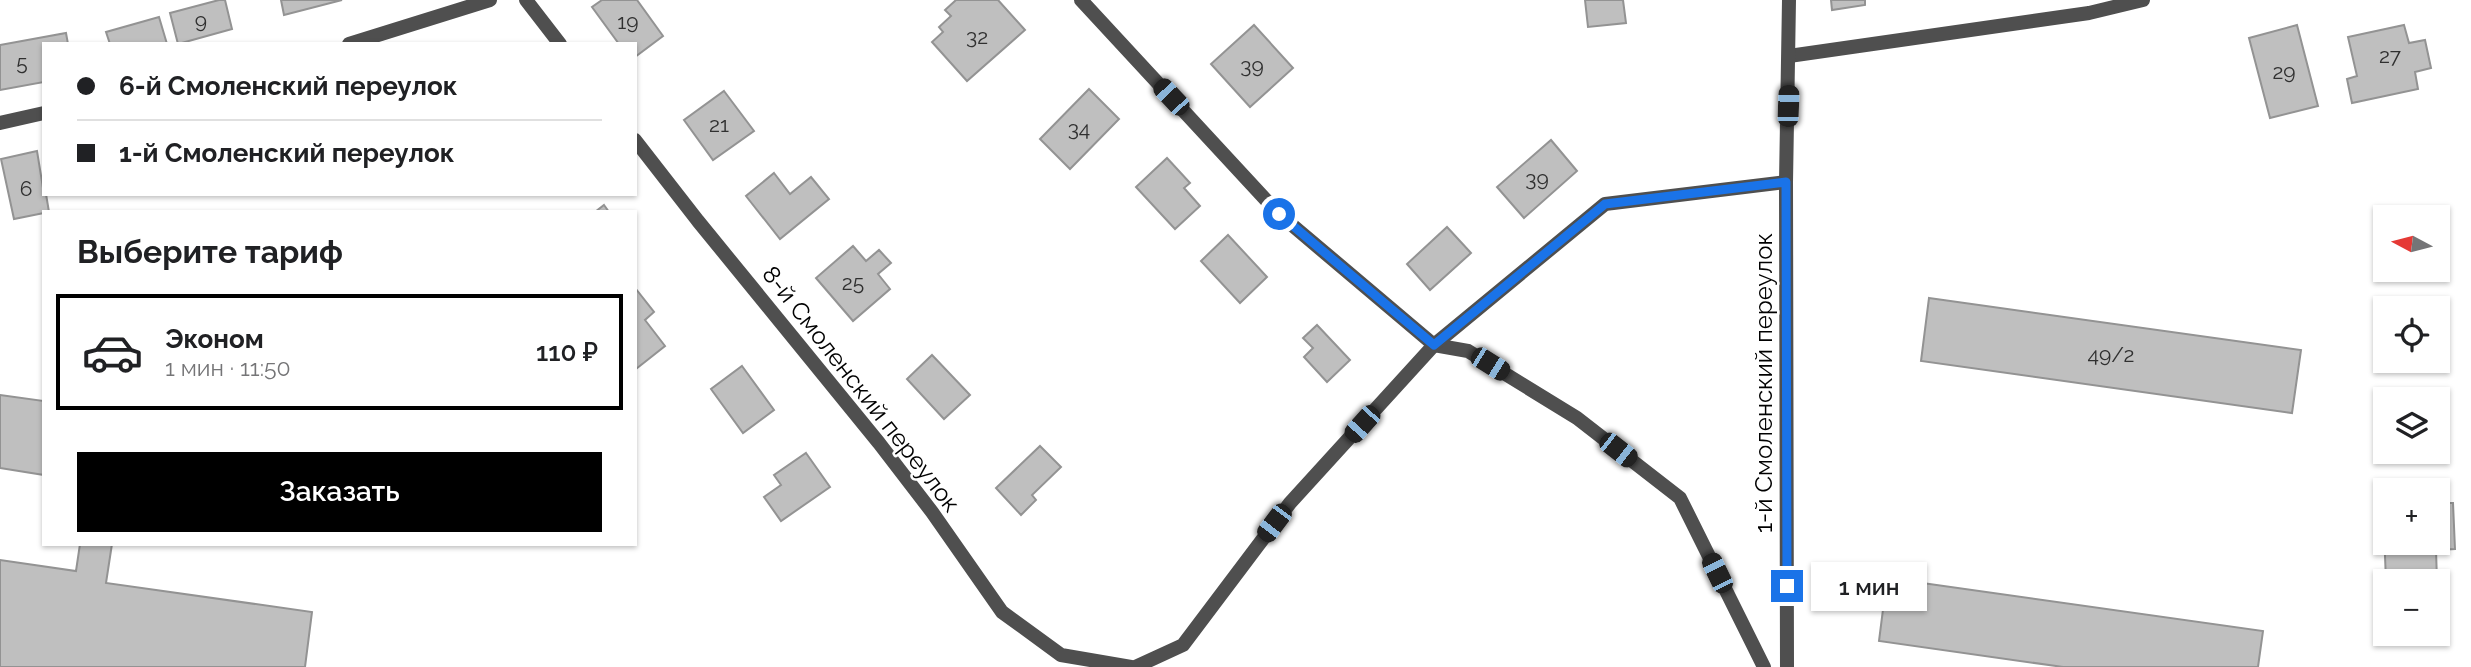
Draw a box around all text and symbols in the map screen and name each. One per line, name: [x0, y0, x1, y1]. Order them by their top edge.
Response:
house number: 9: [195, 8, 207, 33]
house number: 19: [617, 9, 639, 34]
house number: 32: [966, 24, 988, 49]
house number: 27: [2379, 43, 2402, 68]
house number: 5: [16, 50, 28, 75]
house number: 39: [1240, 53, 1264, 78]
house number: 29: [2272, 59, 2296, 84]
text: 6-й Смоленский переулок: [119, 71, 458, 101]
car: [1149, 74, 1194, 120]
car: [1777, 85, 1800, 127]
house number: 21: [709, 112, 729, 137]
house number: 34: [1068, 116, 1090, 141]
text: 1-й Смоленский переулок: [119, 138, 455, 168]
house number: 39: [1525, 166, 1549, 191]
house number: 6: [20, 176, 32, 201]
route start: [1263, 198, 1295, 230]
north arrow: [2373, 205, 2450, 282]
map controls: [2373, 205, 2450, 646]
text: Выберите тариф: [77, 233, 343, 270]
street label: 1-й Смоленский переулок: [1749, 233, 1778, 533]
street label: 8-й Смоленский переулок: [756, 260, 966, 517]
house number: 25: [842, 270, 864, 295]
button: locate: [2373, 296, 2450, 373]
icon: car: [81, 321, 144, 384]
text: Эконом: [165, 324, 264, 354]
text: 110 ₽: [536, 337, 598, 367]
house number: 49/2: [2088, 342, 2134, 367]
car: [1467, 344, 1514, 384]
text: 1 мин · 11:50: [165, 354, 291, 381]
button: layers: [2373, 387, 2450, 464]
car: [1341, 401, 1384, 447]
car: [1595, 429, 1642, 471]
button: Заказать: [77, 452, 602, 532]
button: +: [2373, 478, 2450, 555]
car: [1253, 500, 1296, 546]
car: [1699, 550, 1736, 596]
callout: 1 мин: [1812, 562, 1927, 610]
button: −: [2373, 569, 2450, 646]
route end: [1771, 570, 1803, 602]
text: 1 мин: [1839, 573, 1899, 600]

